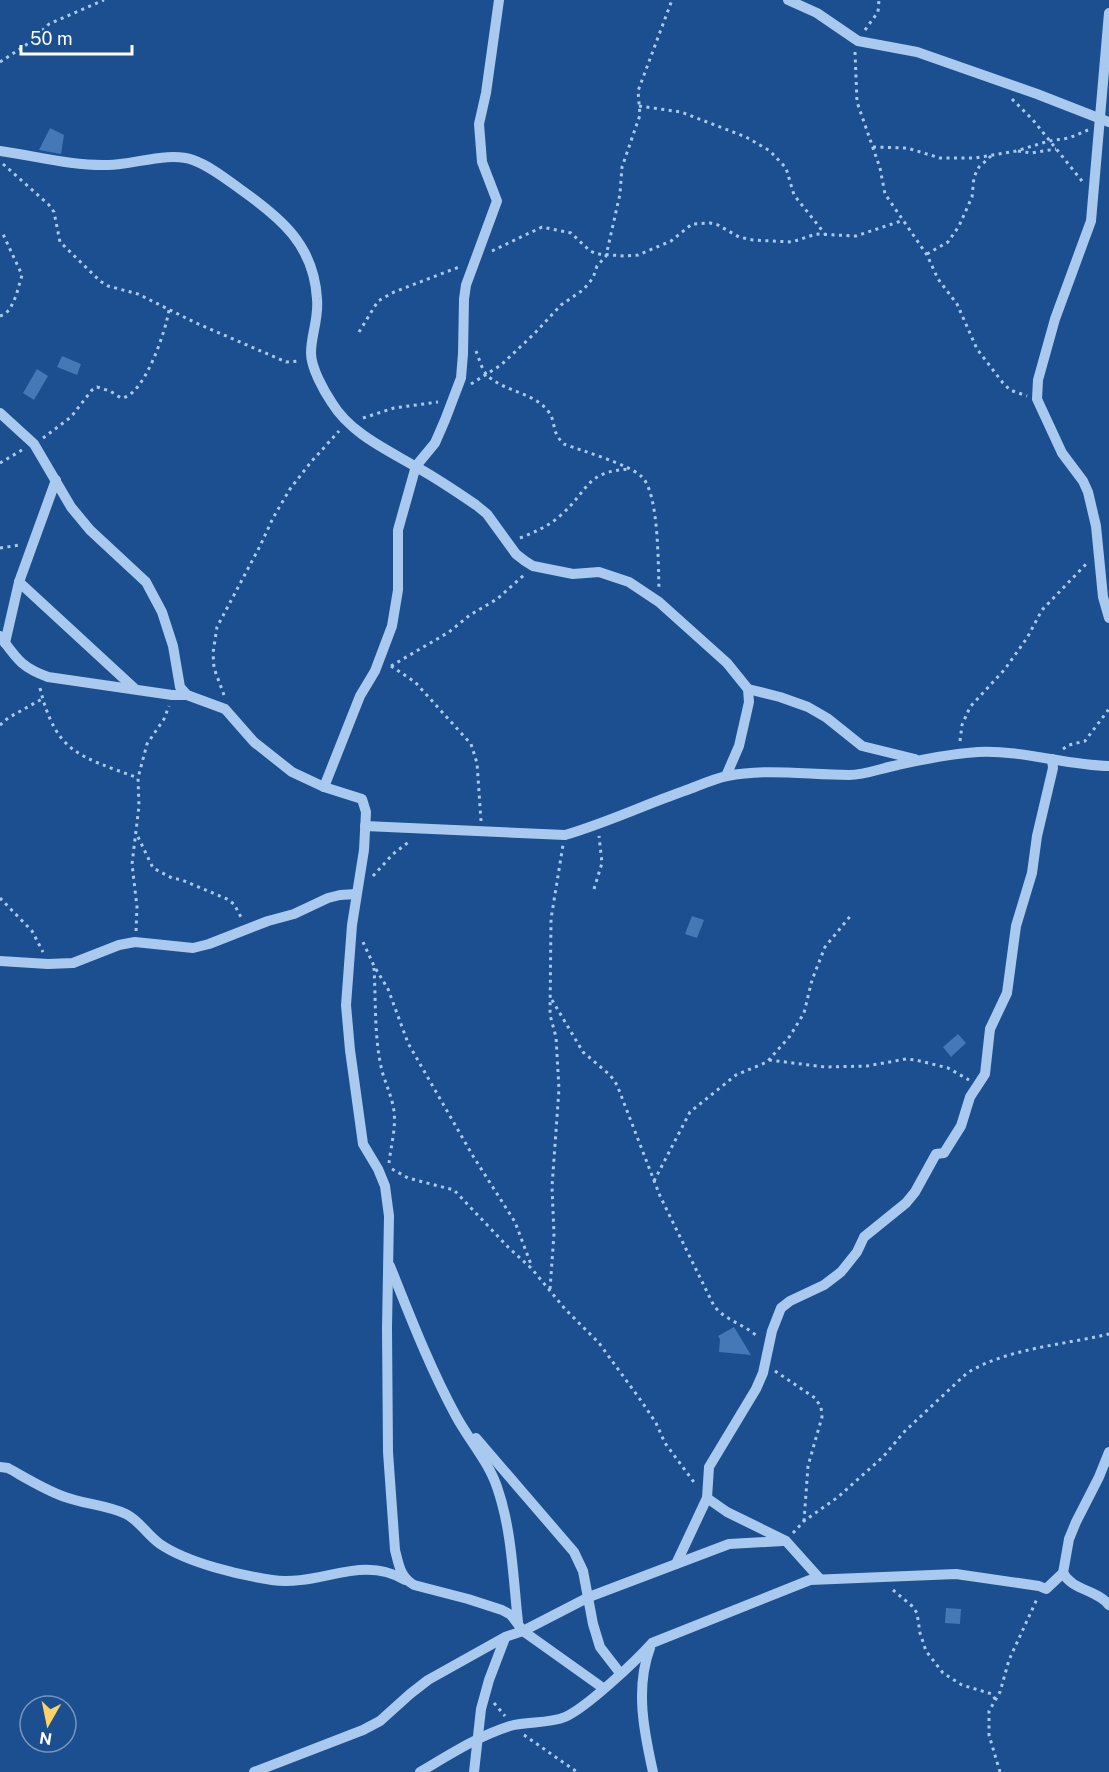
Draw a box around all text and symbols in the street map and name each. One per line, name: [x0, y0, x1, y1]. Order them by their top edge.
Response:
scale bar: [21, 18, 132, 56]
text: 50 m: [30, 28, 73, 49]
north arrow: [18, 1694, 78, 1754]
text: N: [38, 1728, 53, 1749]

